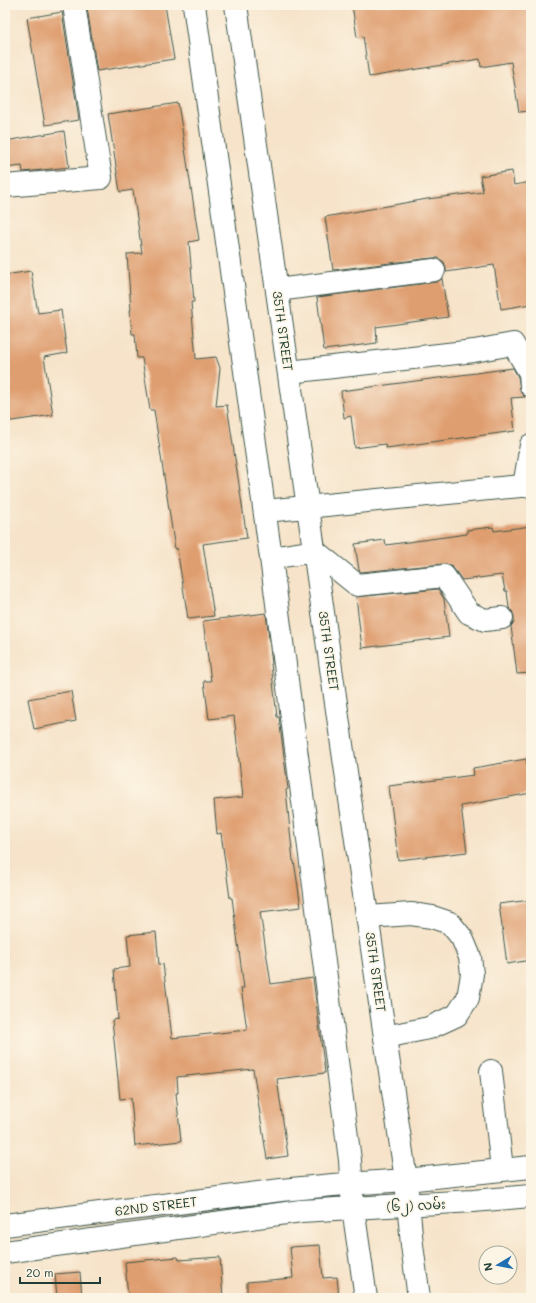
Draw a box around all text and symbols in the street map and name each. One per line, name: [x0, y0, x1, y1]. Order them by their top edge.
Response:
street label: 35TH STREET: [269, 290, 298, 372]
street label: 35TH STREET: [315, 610, 344, 692]
street label: 35TH STREET: [362, 931, 391, 1013]
street label: 62ND STREET: [114, 1192, 198, 1219]
street label: (၆၂) လမ်း: [386, 1194, 446, 1218]
north arrow: [478, 1245, 518, 1285]
scale bar: [20, 1259, 100, 1285]
text: N: [480, 1261, 496, 1272]
text: 20 m: [26, 1264, 54, 1280]

